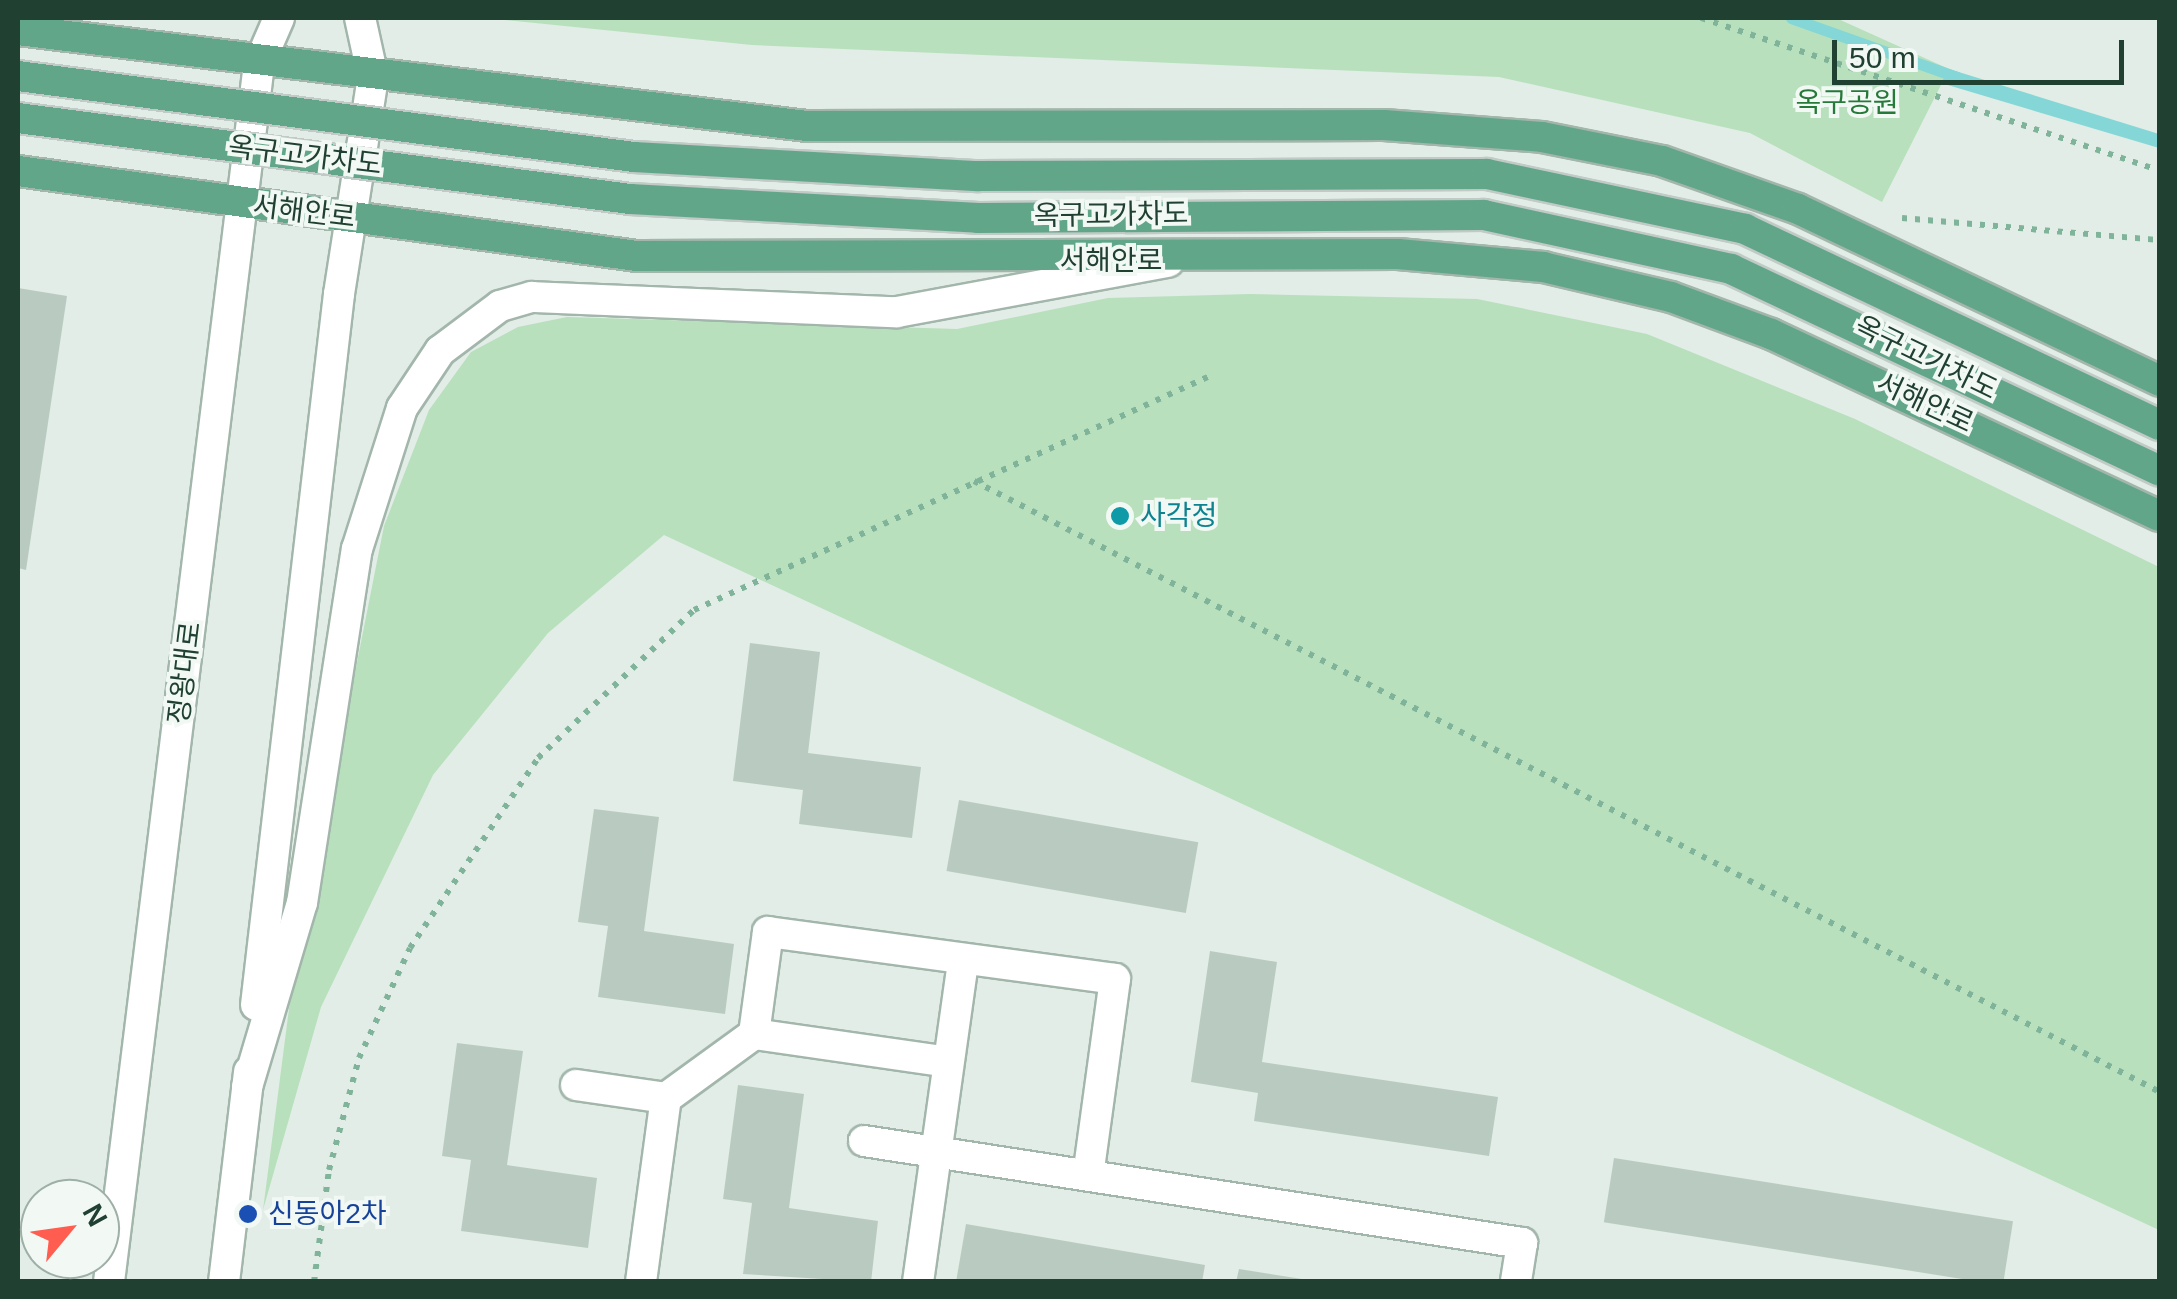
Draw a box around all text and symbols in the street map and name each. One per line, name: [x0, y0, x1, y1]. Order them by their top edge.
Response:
scale bar: [1837, 20, 2130, 82]
text: 50 m: [1849, 41, 1916, 74]
park label: 옥구공원: [1795, 86, 1899, 120]
street label: 옥구고가차도: [226, 130, 384, 182]
street label: 서해안로: [251, 189, 357, 235]
street label: 옥구고가차도: [1033, 197, 1189, 233]
street label: 서해안로: [1059, 244, 1163, 278]
street label: 옥구고가차도: [1849, 309, 2003, 407]
street label: 서해안로: [1871, 366, 1979, 440]
place label: 사각정: [1140, 499, 1217, 533]
marker: 사각정: [1109, 505, 1131, 527]
street label: 정왕대로: [162, 620, 208, 726]
north arrow: [20, 1179, 120, 1279]
place label: 신동아2차: [268, 1197, 387, 1231]
text: N: [76, 1199, 113, 1232]
marker: 신동아2차: [237, 1203, 259, 1225]

